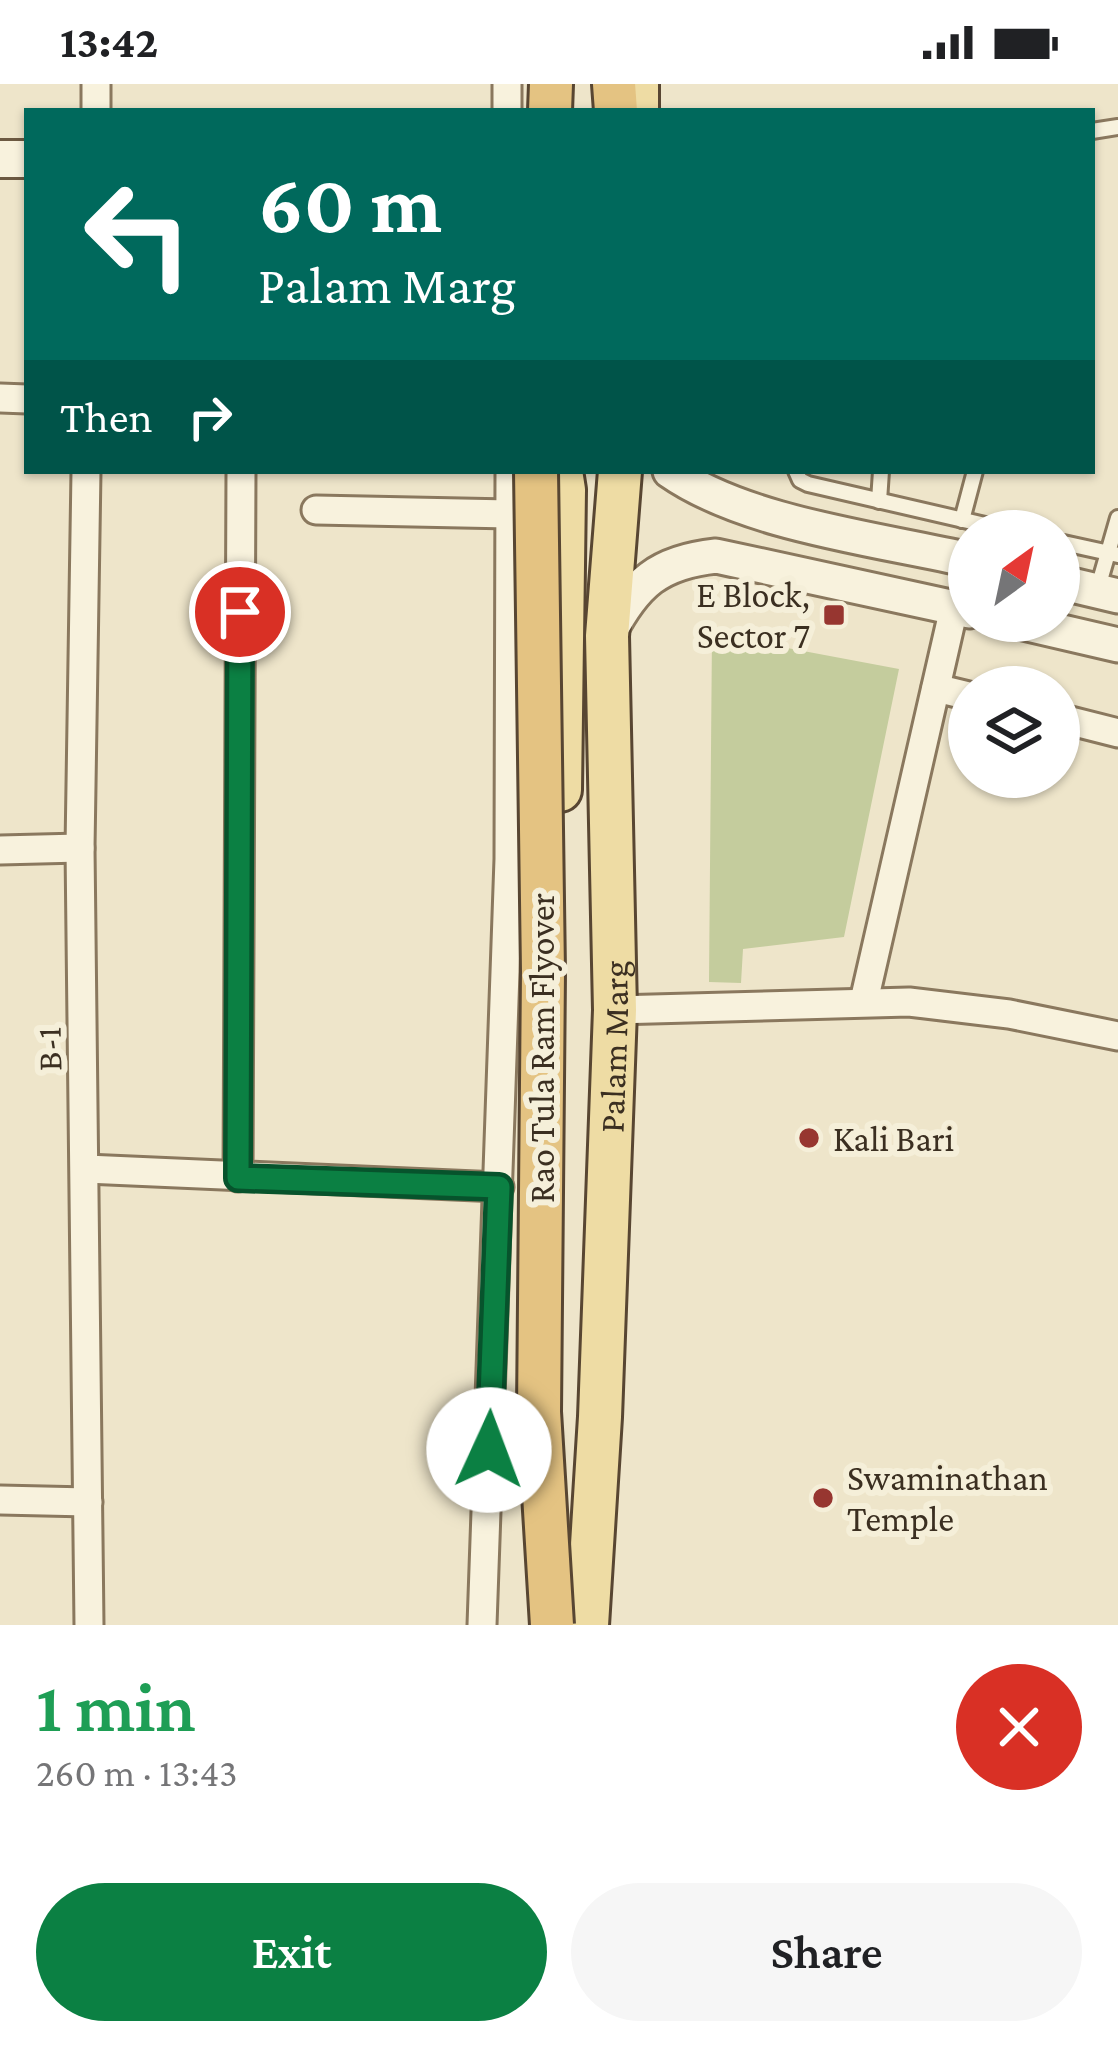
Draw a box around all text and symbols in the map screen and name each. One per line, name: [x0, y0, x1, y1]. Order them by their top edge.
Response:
text: 13:42: [60, 17, 158, 67]
icon: left: [60, 156, 216, 312]
text: 60 m: [258, 157, 442, 250]
text: Palam Marg: [258, 255, 516, 315]
icon: right: [177, 384, 243, 450]
text: Then: [60, 392, 153, 442]
north arrow: [948, 510, 1080, 642]
map controls: [948, 510, 1080, 798]
pin: [189, 561, 291, 663]
place label: E Block, Sector 7: [696, 575, 810, 656]
icon: arrive: [207, 579, 273, 645]
marker: E Block, Sector 7: [821, 602, 847, 628]
button: layers: [948, 666, 1080, 798]
street label: Rao Tula Ram Flyover: [522, 893, 562, 1203]
street label: Palam Marg: [591, 960, 636, 1133]
street label: B-1: [29, 1026, 69, 1072]
place label: Kali Bari: [833, 1119, 954, 1159]
marker: Kali Bari: [796, 1125, 822, 1151]
position arrow: [426, 1387, 552, 1513]
place label: Swaminathan Temple: [847, 1458, 1048, 1539]
marker: Swaminathan Temple: [810, 1485, 836, 1511]
button: close: [956, 1664, 1082, 1790]
text: 1 min: [36, 1666, 196, 1746]
text: 260 m · 13:43: [36, 1751, 238, 1794]
button: Exit: [36, 1883, 547, 2021]
button: Share: [571, 1883, 1082, 2021]

